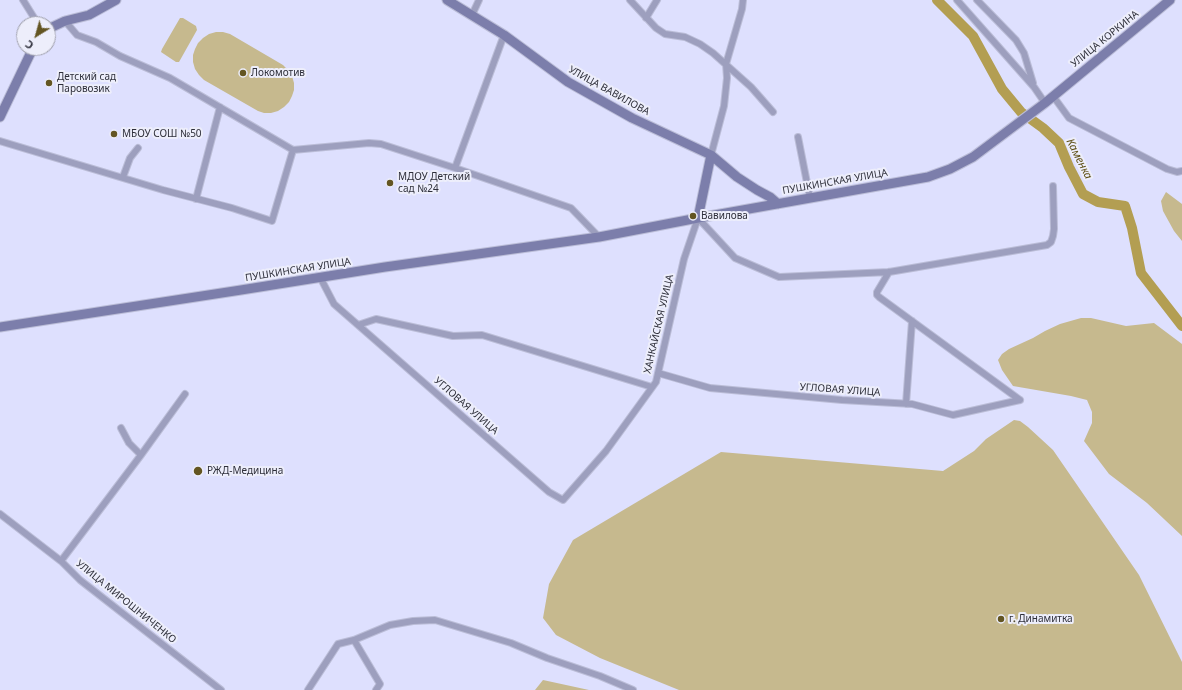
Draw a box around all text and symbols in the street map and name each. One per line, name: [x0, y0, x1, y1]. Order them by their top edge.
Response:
street label: УЛИЦА КОРКИНА: [1069, 8, 1141, 70]
north arrow: [16, 16, 56, 56]
text: С: [22, 37, 36, 53]
street label: УЛИЦА ВАВИЛОВА: [566, 64, 652, 118]
place label: Локомотив: [251, 67, 305, 79]
marker: Локомотив: [238, 68, 248, 78]
place label: Детский сад Паровозик: [57, 71, 116, 94]
marker: Детский сад Паровозик: [44, 78, 54, 88]
place label: МБОУ СОШ №50: [122, 128, 202, 140]
marker: МБОУ СОШ №50: [109, 129, 119, 139]
water label: Каменка: [1063, 137, 1095, 181]
street label: ПУШКИНСКАЯ УЛИЦА: [781, 167, 889, 197]
place label: МДОУ Детский сад №24: [398, 171, 470, 194]
marker: МДОУ Детский сад №24: [385, 178, 395, 188]
place label: Вавилова: [701, 210, 748, 222]
marker: Вавилова: [688, 211, 698, 221]
street label: ПУШКИНСКАЯ УЛИЦА: [244, 256, 352, 284]
street label: ХАНКАЙСКАЯ УЛИЦА: [642, 273, 676, 375]
street label: УГЛОВАЯ УЛИЦА: [431, 375, 501, 437]
street label: УГЛОВАЯ УЛИЦА: [799, 381, 881, 399]
marker: РЖД-Медицина: [192, 465, 204, 477]
place label: РЖД-Медицина: [207, 465, 283, 477]
street label: УЛИЦА МИРОШНИЧЕНКО: [74, 558, 178, 646]
place label: г. Динамитка: [1009, 613, 1073, 625]
marker: г. Динамитка: [996, 614, 1006, 624]

